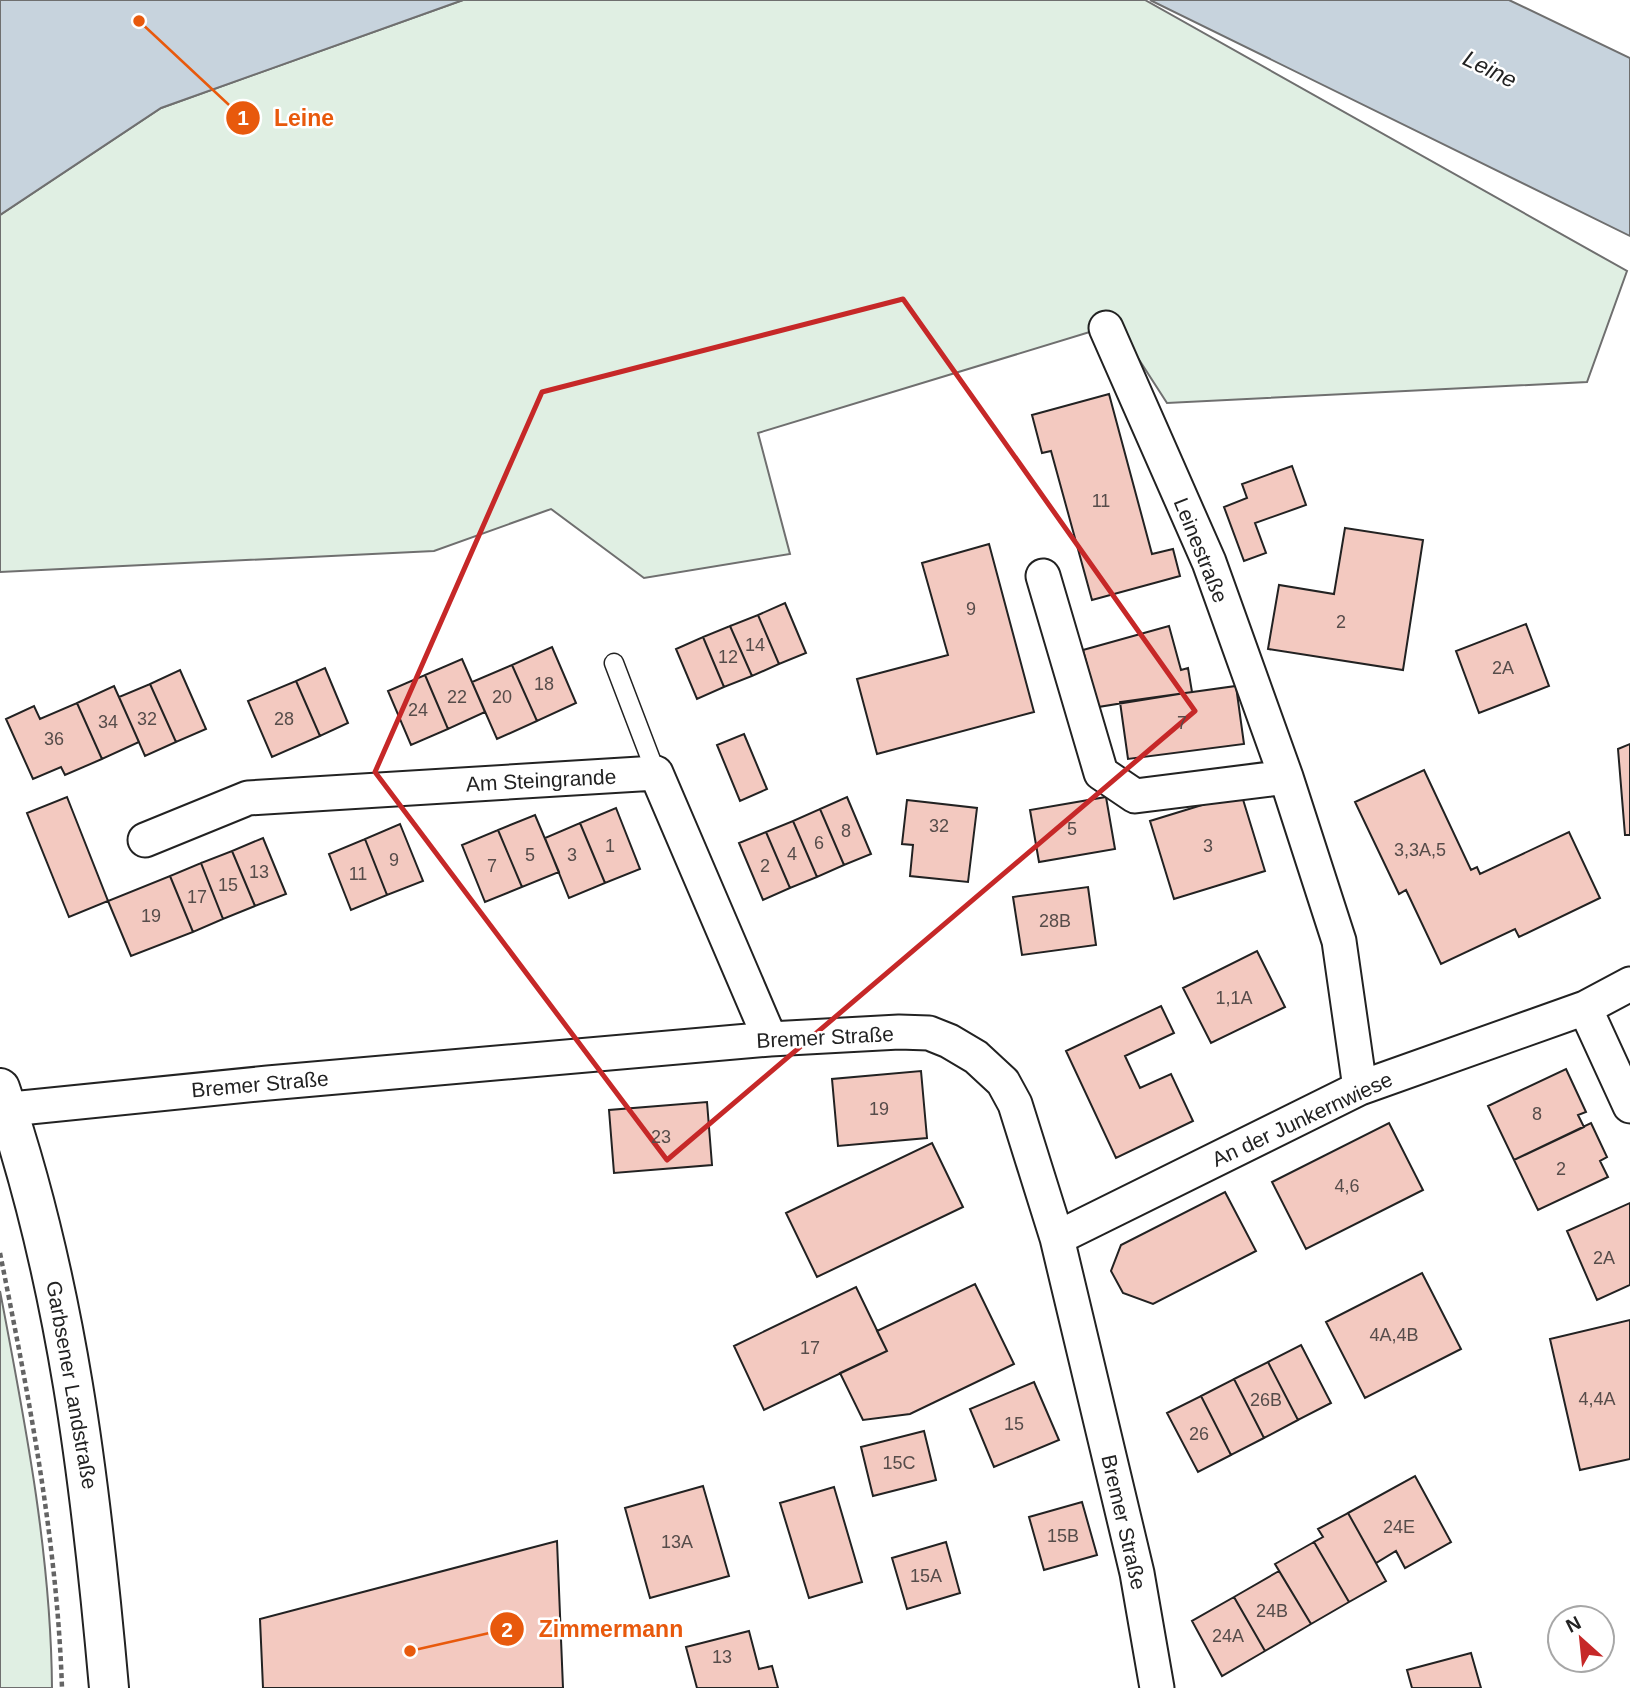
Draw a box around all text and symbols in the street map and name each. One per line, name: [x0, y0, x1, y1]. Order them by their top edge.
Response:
water label: Leine: [1459, 45, 1521, 93]
callout: Leine: [225, 96, 348, 140]
text: Leine: [274, 105, 334, 131]
text: 1: [237, 106, 249, 129]
house number: 11: [1092, 491, 1110, 511]
street label: Leinestraße: [1170, 494, 1232, 606]
house number: 9: [966, 599, 976, 619]
house number: 2: [1336, 612, 1346, 632]
house number: 14: [745, 635, 765, 655]
house number: 12: [718, 647, 738, 667]
house number: 2A: [1492, 658, 1514, 678]
house number: 18: [534, 674, 554, 694]
house number: 22: [447, 687, 467, 707]
house number: 20: [492, 687, 512, 707]
house number: 24: [408, 700, 428, 720]
house number: 32: [137, 709, 157, 729]
house number: 28: [274, 709, 294, 729]
house number: 34: [98, 712, 118, 732]
house number: 7: [1177, 713, 1187, 733]
house number: 36: [44, 729, 64, 749]
street label: Am Steingrande: [465, 765, 617, 795]
house number: 32: [929, 816, 949, 836]
house number: 5: [1067, 819, 1077, 839]
house number: 8: [841, 821, 851, 841]
house number: 6: [814, 833, 824, 853]
house number: 1: [605, 836, 615, 856]
house number: 3: [1203, 836, 1213, 856]
house number: 3,3A,5: [1394, 840, 1446, 860]
house number: 4: [787, 844, 797, 864]
house number: 5: [525, 845, 535, 865]
house number: 3: [567, 845, 577, 865]
house number: 9: [389, 850, 399, 870]
house number: 7: [487, 856, 497, 876]
house number: 2: [760, 856, 770, 876]
house number: 13: [249, 862, 269, 882]
house number: 11: [349, 864, 367, 884]
house number: 15: [218, 875, 238, 895]
house number: 17: [187, 887, 207, 907]
house number: 19: [141, 906, 161, 926]
house number: 28B: [1039, 911, 1071, 931]
house number: 1,1A: [1215, 988, 1253, 1008]
street label: Bremer Straße: [756, 1022, 894, 1052]
street label: Bremer Straße: [190, 1067, 330, 1101]
street label: An der Junkernwiese: [1208, 1067, 1396, 1171]
house number: 19: [869, 1099, 889, 1119]
house number: 8: [1532, 1104, 1542, 1124]
house number: 23: [651, 1127, 671, 1147]
house number: 2: [1556, 1159, 1566, 1179]
house number: 4,6: [1334, 1176, 1360, 1196]
house number: 2A: [1593, 1248, 1615, 1268]
street label: Garbsener Landstraße: [42, 1279, 102, 1491]
house number: 4A,4B: [1369, 1325, 1419, 1345]
house number: 17: [800, 1338, 820, 1358]
house number: 4,4A: [1578, 1389, 1616, 1409]
house number: 26B: [1250, 1390, 1282, 1410]
house number: 15: [1004, 1414, 1024, 1434]
house number: 26: [1189, 1424, 1209, 1444]
street label: Bremer Straße: [1097, 1452, 1151, 1592]
house number: 15C: [882, 1453, 916, 1473]
house number: 24E: [1383, 1517, 1415, 1537]
house number: 15B: [1047, 1526, 1079, 1546]
house number: 13A: [661, 1532, 693, 1552]
house number: 15A: [910, 1566, 942, 1586]
house number: 24B: [1256, 1601, 1288, 1621]
north arrow: [1546, 1604, 1616, 1674]
callout: Zimmermann: [490, 1607, 697, 1651]
text: N: [1563, 1612, 1584, 1637]
text: Zimmermann: [539, 1616, 683, 1642]
text: 2: [501, 1618, 513, 1641]
house number: 24A: [1212, 1626, 1244, 1646]
house number: 13: [712, 1647, 732, 1667]

